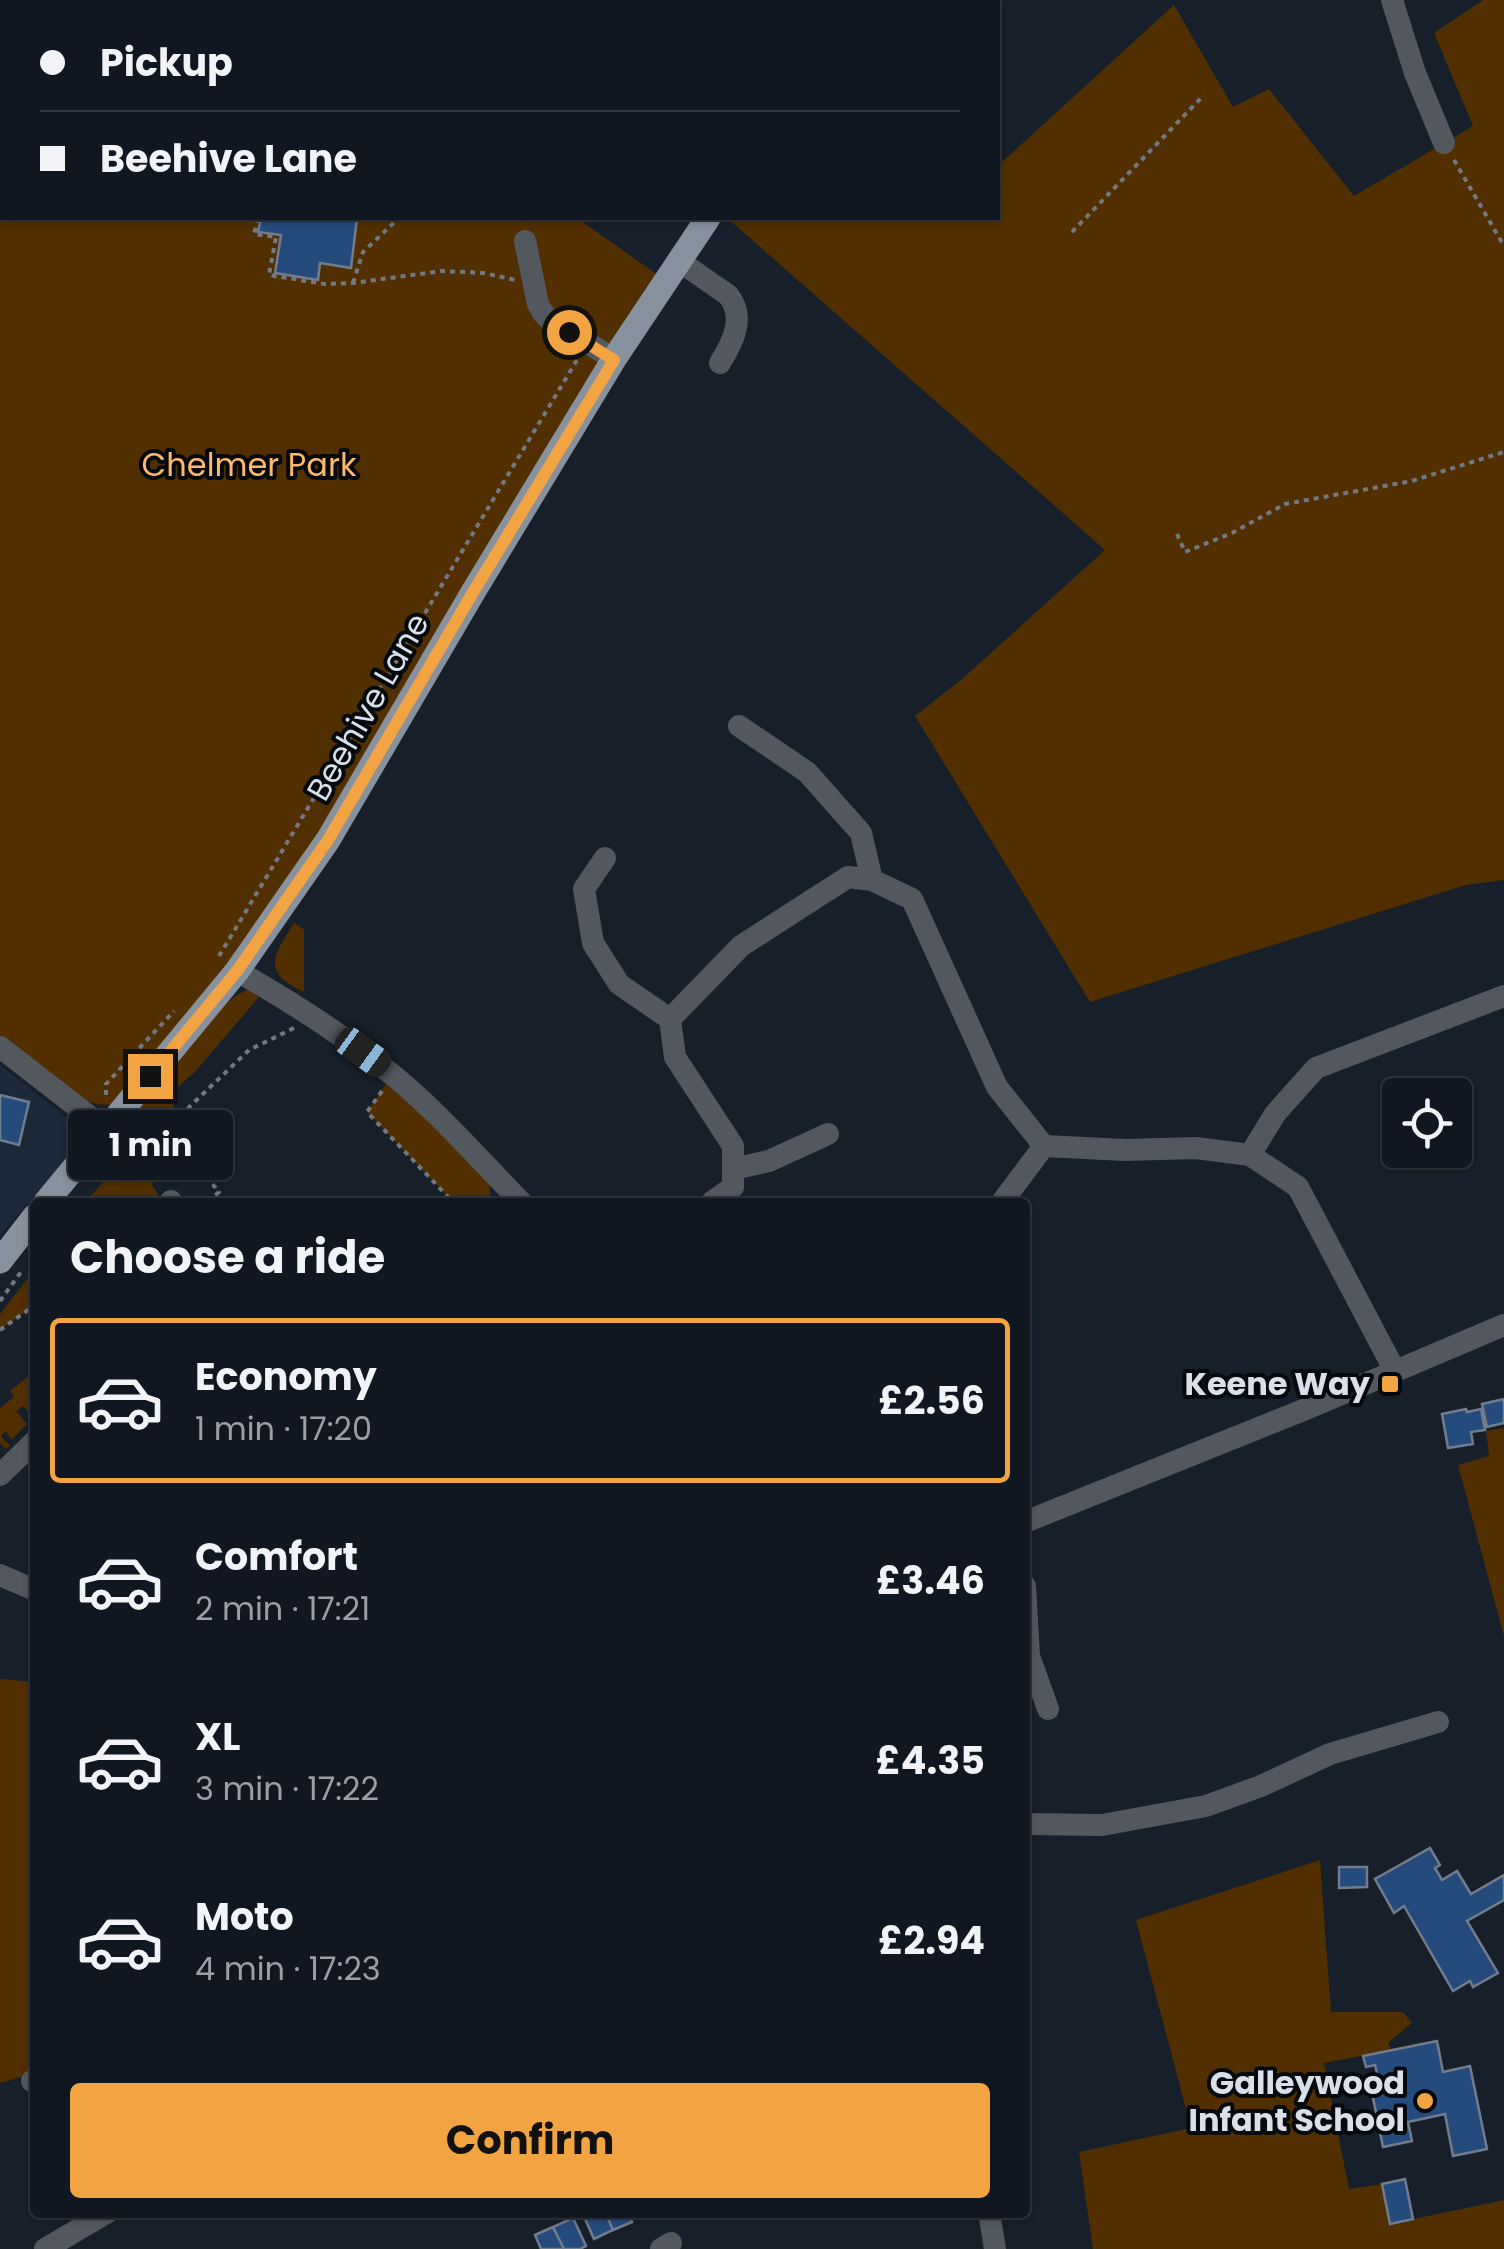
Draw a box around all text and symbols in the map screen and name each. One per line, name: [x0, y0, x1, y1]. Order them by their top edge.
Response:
text: Pickup: [100, 36, 233, 89]
text: Beehive Lane: [100, 132, 357, 185]
route start: [547, 310, 592, 355]
park label: Chelmer Park: [142, 442, 357, 487]
street label: Beehive Lane: [296, 605, 439, 809]
car: [330, 1022, 396, 1082]
route end: [128, 1054, 173, 1099]
map controls: [1382, 1078, 1472, 1168]
button: locate: [1382, 1078, 1472, 1168]
callout: 1 min: [68, 1111, 232, 1181]
text: 1 min: [109, 1122, 192, 1167]
text: Choose a ride: [70, 1226, 385, 1289]
text: Economy: [195, 1350, 377, 1403]
icon: car: [75, 1356, 165, 1446]
place label: Keene Way: [1185, 1361, 1371, 1406]
marker: Keene Way: [1379, 1373, 1401, 1395]
text: £2.56: [878, 1374, 985, 1427]
text: 1 min · 17:20: [195, 1406, 372, 1451]
text: Comfort: [195, 1530, 358, 1583]
icon: car: [75, 1536, 165, 1626]
text: £3.46: [876, 1554, 985, 1607]
text: 2 min · 17:21: [195, 1586, 370, 1631]
text: XL: [195, 1710, 240, 1763]
icon: car: [75, 1716, 165, 1806]
text: £4.35: [876, 1734, 985, 1787]
text: 3 min · 17:22: [195, 1766, 379, 1811]
text: Moto: [195, 1890, 294, 1943]
icon: car: [75, 1896, 165, 1986]
text: £2.94: [878, 1914, 985, 1967]
text: 4 min · 17:23: [195, 1946, 381, 1991]
place label: Galleywood Infant School: [1189, 2060, 1405, 2142]
button: Confirm: [70, 2083, 990, 2198]
marker: Galleywood Infant School: [1414, 2090, 1436, 2112]

